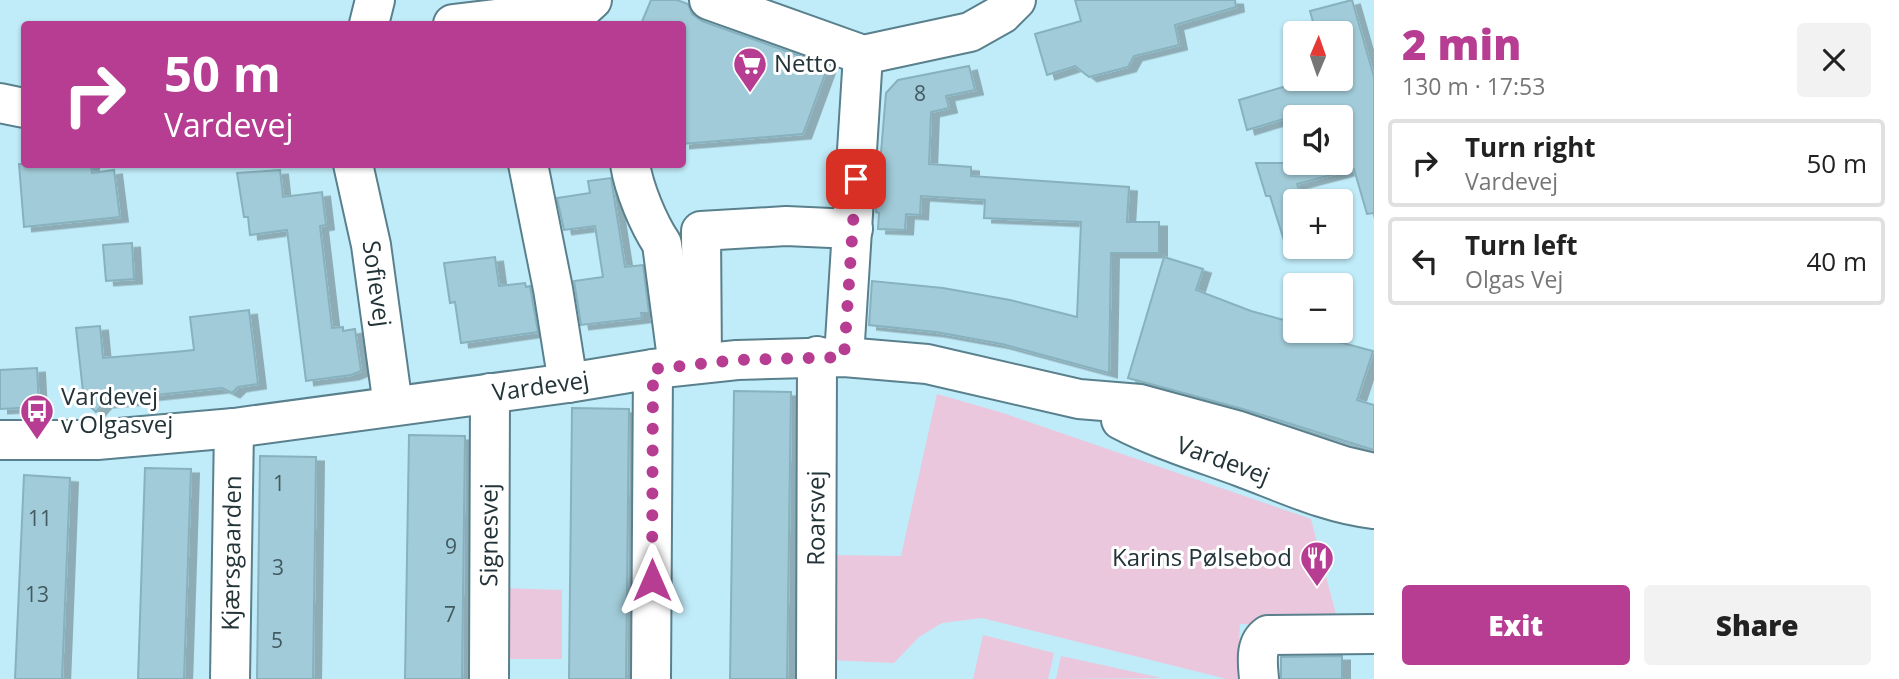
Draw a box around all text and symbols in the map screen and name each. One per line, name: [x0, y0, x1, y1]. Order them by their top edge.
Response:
text: 2 min: [1402, 15, 1521, 72]
north arrow: [1283, 21, 1353, 91]
map controls: [1283, 21, 1353, 343]
button: close: [1797, 23, 1871, 97]
text: 50 m: [164, 40, 281, 106]
supermarket icon: Netto: [731, 45, 769, 94]
place label: Netto: [774, 46, 837, 79]
icon: right: [49, 49, 140, 140]
text: 130 m · 17:53: [1402, 70, 1545, 102]
house number: 8: [914, 79, 926, 107]
text: Vardevej: [164, 103, 294, 146]
button: sound: [1283, 105, 1353, 175]
text: Turn right: [1465, 129, 1596, 165]
icon: right: [1406, 144, 1444, 182]
text: 50 m: [1806, 145, 1867, 181]
pin: [826, 149, 886, 209]
icon: arrive: [837, 160, 875, 198]
text: Vardevej: [1465, 165, 1558, 197]
button: +: [1283, 189, 1353, 259]
text: Turn left: [1465, 227, 1577, 263]
street label: Sofievej: [356, 238, 400, 329]
icon: left: [1406, 242, 1444, 280]
text: 40 m: [1806, 243, 1867, 279]
text: Olgas Vej: [1465, 263, 1563, 295]
button: −: [1283, 273, 1353, 343]
street label: Vardevej: [490, 362, 591, 408]
place label: Vardevej v Olgasvej: [61, 379, 173, 440]
bus stop icon: Vardevej v Olgasvej: [18, 392, 56, 441]
street label: Vardevej: [1172, 427, 1275, 492]
house number: 1: [273, 469, 285, 497]
street label: Roarsvej: [798, 470, 832, 566]
street label: Kjærsgaarden: [213, 475, 248, 631]
street label: Signesvej: [471, 483, 505, 587]
house number: 11: [28, 504, 52, 532]
house number: 9: [445, 532, 457, 560]
restaurant icon: Karins Pølsebod: [1298, 539, 1336, 588]
place label: Karins Pølsebod: [1112, 540, 1292, 573]
position arrow: [615, 543, 689, 617]
house number: 3: [272, 553, 284, 581]
house number: 13: [25, 580, 49, 608]
button: Exit: [1402, 585, 1630, 665]
button: Share: [1644, 585, 1871, 665]
house number: 7: [444, 600, 456, 628]
house number: 5: [271, 626, 283, 654]

